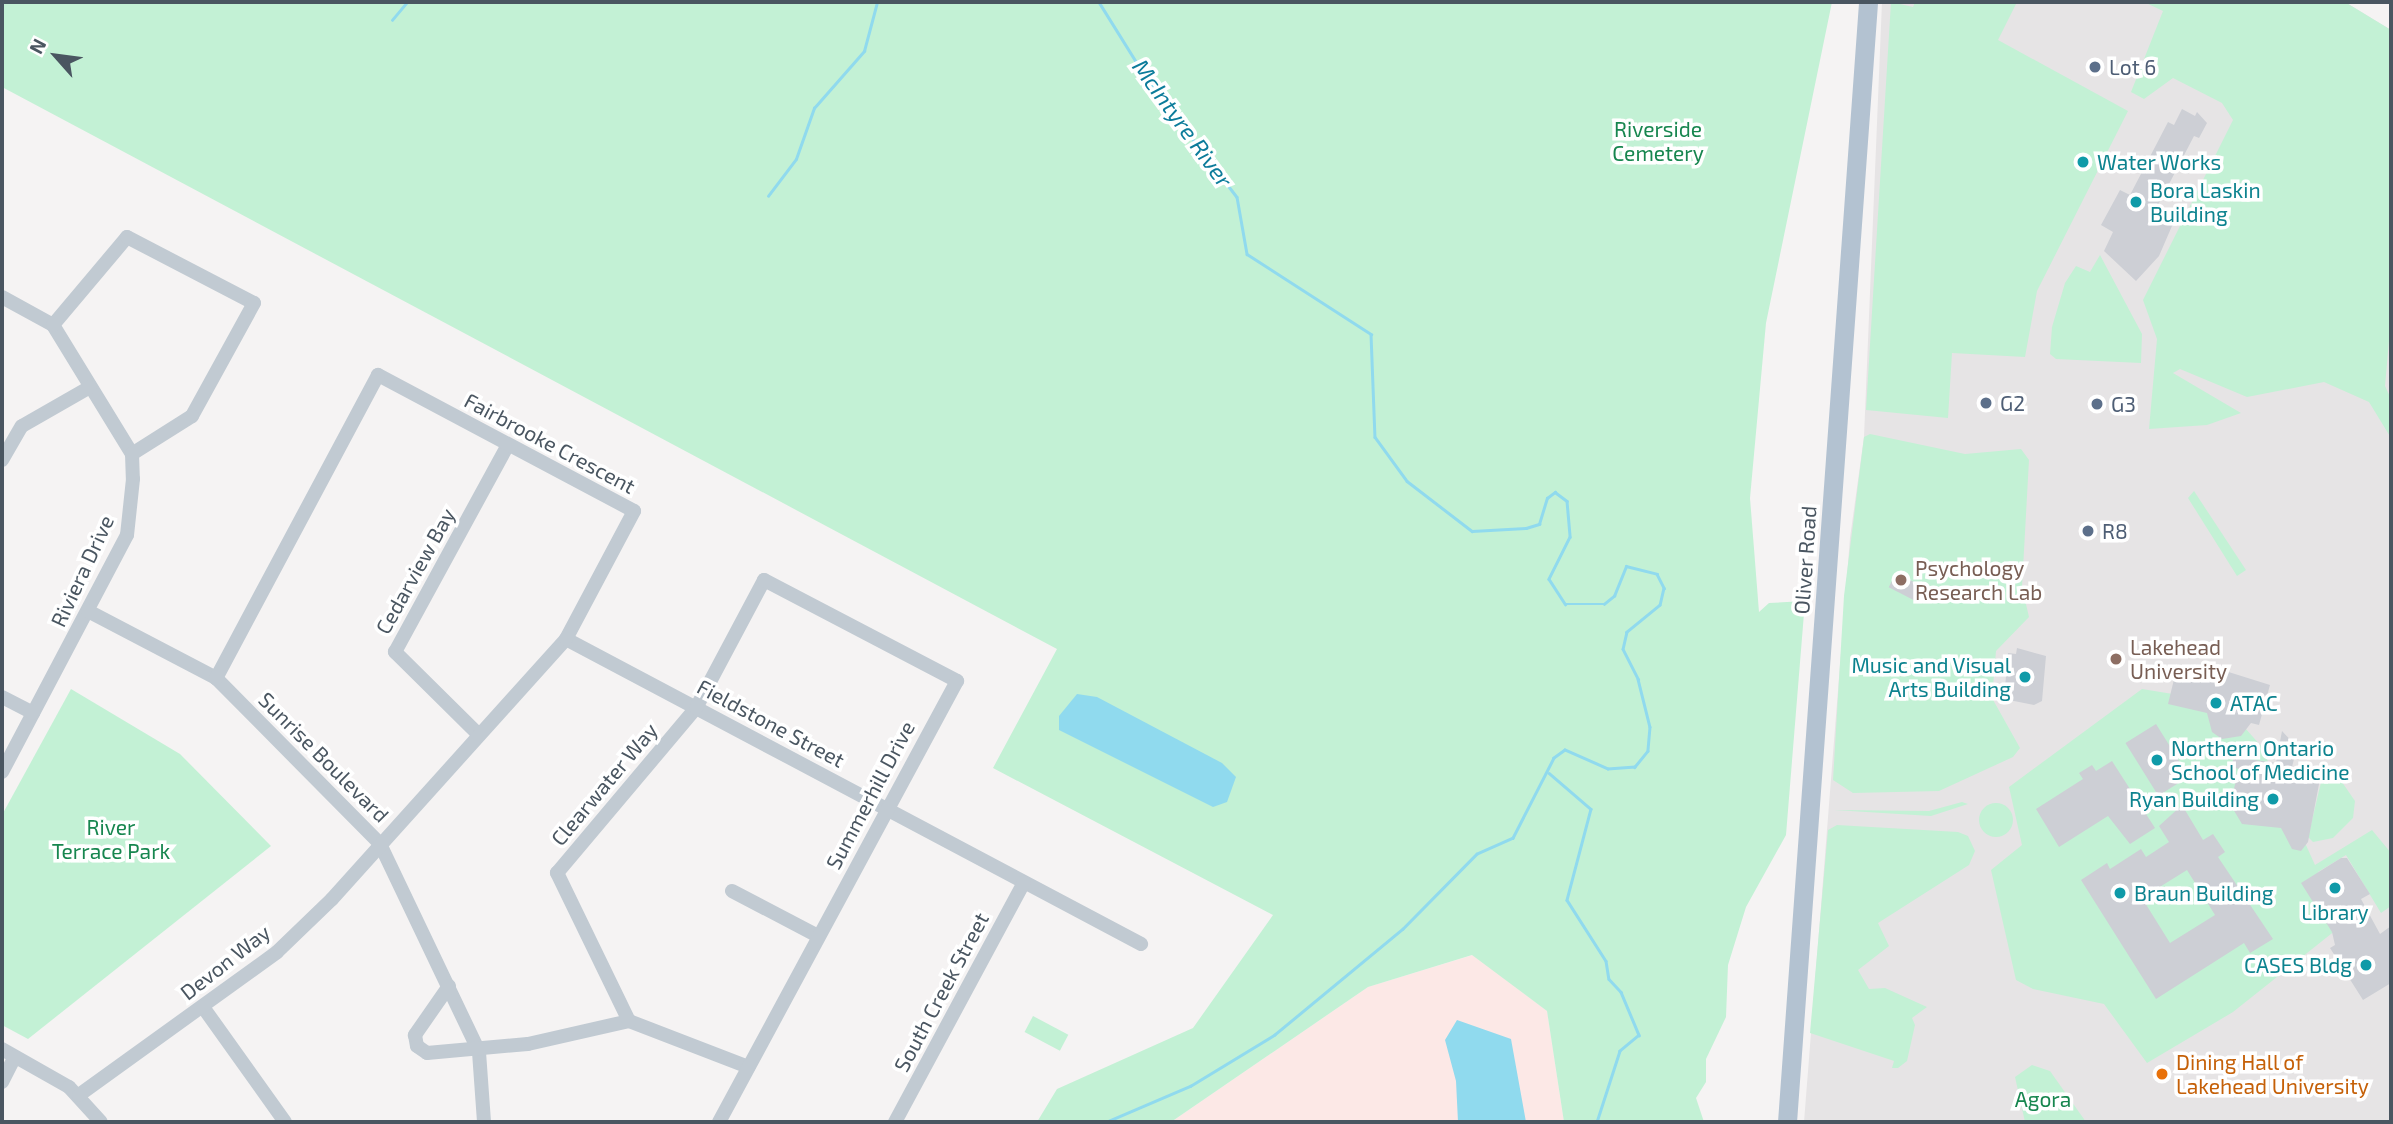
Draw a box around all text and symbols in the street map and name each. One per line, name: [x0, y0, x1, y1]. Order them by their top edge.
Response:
north arrow: [21, 21, 91, 91]
text: N: [24, 34, 50, 57]
water label: McIntyre River: [1127, 54, 1239, 192]
place label: Lot 6: [2109, 54, 2156, 80]
marker: Lot 6: [2087, 59, 2103, 75]
park label: Riverside Cemetery: [1612, 116, 1704, 166]
place label: Water Works: [2097, 149, 2222, 175]
marker: Water Works: [2075, 154, 2091, 170]
place label: Bora Laskin Building: [2150, 177, 2261, 227]
marker: Bora Laskin Building: [2128, 194, 2144, 210]
street label: Fairbrooke Crescent: [460, 387, 640, 499]
place label: G2: [2000, 390, 2025, 416]
place label: G3: [2111, 391, 2136, 417]
marker: G2: [1978, 395, 1994, 411]
marker: G3: [2089, 396, 2105, 412]
street label: Cedarview Bay: [370, 503, 460, 639]
street label: Oliver Road: [1789, 505, 1821, 615]
street label: Riviera Drive: [45, 511, 119, 631]
place label: R8: [2102, 518, 2128, 544]
marker: R8: [2080, 523, 2096, 539]
place label: Psychology Research Lab: [1915, 555, 2042, 605]
marker: Psychology Research Lab: [1893, 572, 1909, 588]
place label: Lakehead University: [2130, 634, 2227, 684]
marker: Lakehead University: [2108, 651, 2124, 667]
place label: Music and Visual Arts Building: [1851, 652, 2011, 702]
marker: Music and Visual Arts Building: [2017, 669, 2033, 685]
street label: Fieldstone Street: [693, 674, 849, 772]
street label: Sunrise Boulevard: [254, 687, 394, 827]
place label: ATAC: [2230, 690, 2278, 716]
marker: ATAC: [2208, 695, 2224, 711]
street label: Summerhill Drive: [820, 716, 920, 874]
street label: Clearwater Way: [545, 717, 663, 851]
place label: Northern Ontario School of Medicine: [2171, 735, 2350, 785]
marker: Northern Ontario School of Medicine: [2149, 752, 2165, 768]
place label: Ryan Building: [2129, 786, 2259, 812]
marker: Ryan Building: [2265, 791, 2281, 807]
park label: River Terrace Park: [52, 814, 170, 864]
place label: Braun Building: [2134, 880, 2273, 906]
marker: Library: [2327, 880, 2343, 896]
marker: Braun Building: [2112, 885, 2128, 901]
place label: Library: [2301, 899, 2369, 925]
street label: South Creek Street: [888, 908, 994, 1076]
street label: Devon Way: [175, 919, 275, 1005]
place label: CASES Bldg: [2244, 952, 2352, 978]
marker: CASES Bldg: [2358, 957, 2374, 973]
place label: Dining Hall of Lakehead University: [2176, 1049, 2369, 1099]
marker: Dining Hall of Lakehead University: [2154, 1066, 2170, 1082]
park label: Agora: [2015, 1086, 2071, 1112]

